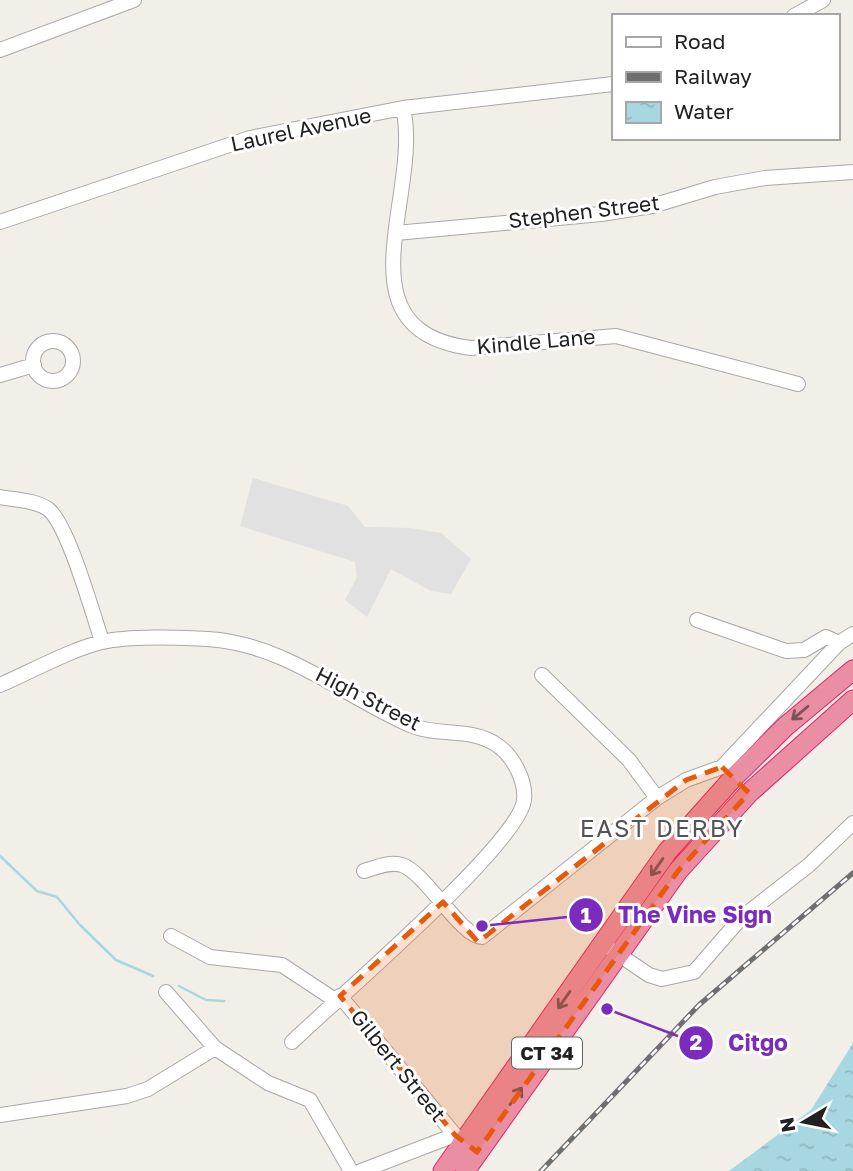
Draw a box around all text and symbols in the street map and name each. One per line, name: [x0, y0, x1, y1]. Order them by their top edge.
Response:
legend: [612, 14, 839, 140]
text: Road: [674, 28, 725, 54]
text: Railway: [674, 63, 752, 89]
text: Water: [674, 98, 734, 124]
street label: Laurel Avenue: [228, 101, 373, 157]
street label: Stephen Street: [507, 189, 661, 233]
street label: Kindle Lane: [475, 323, 596, 359]
street label: High Street: [311, 660, 426, 736]
one-way arrow: [791, 705, 809, 721]
district label: EAST DERBY: [580, 813, 744, 842]
one-way arrow: [650, 857, 664, 876]
callout: The Vine Sign: [569, 893, 786, 937]
text: The Vine Sign: [618, 900, 772, 928]
text: 1: [581, 902, 592, 928]
one-way arrow: [557, 990, 571, 1009]
street label: Gilbert Street: [346, 1004, 452, 1127]
callout: Citgo: [679, 1021, 801, 1065]
text: Citgo: [728, 1028, 788, 1056]
text: 2: [690, 1029, 703, 1055]
road number: CT 34: [512, 1037, 582, 1068]
one-way arrow: [509, 1087, 523, 1106]
north arrow: [769, 1087, 839, 1157]
text: N: [774, 1116, 799, 1134]

